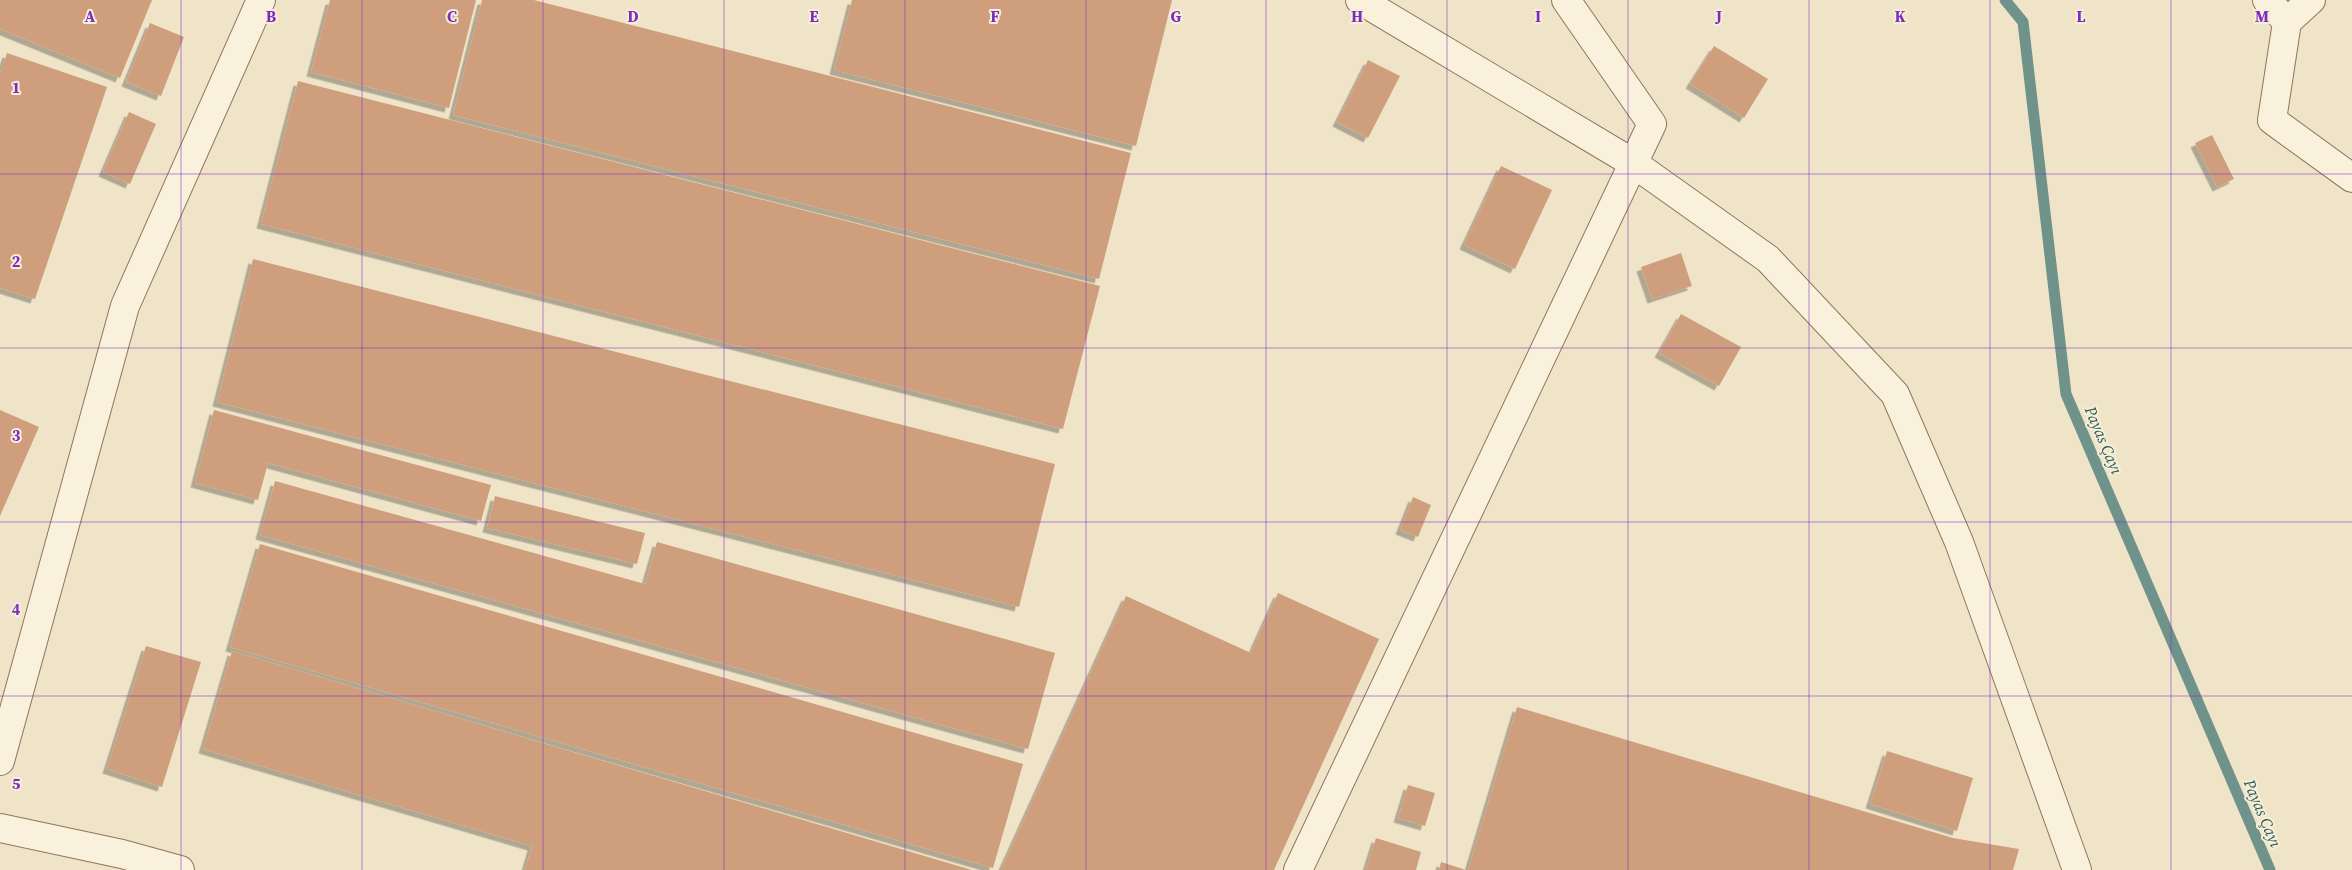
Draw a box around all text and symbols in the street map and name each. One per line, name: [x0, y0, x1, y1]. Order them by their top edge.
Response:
text: A: [85, 5, 96, 27]
text: B: [266, 5, 277, 27]
text: C: [447, 5, 457, 27]
text: D: [627, 5, 639, 27]
text: E: [809, 5, 819, 27]
text: F: [990, 5, 1000, 27]
text: G: [1171, 5, 1182, 27]
text: H: [1351, 5, 1363, 27]
text: I: [1535, 5, 1541, 27]
text: J: [1715, 5, 1722, 27]
text: K: [1894, 5, 1906, 27]
text: L: [2076, 5, 2086, 27]
text: M: [2255, 5, 2269, 27]
text: 1: [12, 76, 20, 98]
text: 2: [12, 250, 21, 272]
water label: Payas Çayı: [2079, 402, 2128, 478]
text: 3: [12, 424, 21, 446]
text: 4: [12, 598, 21, 620]
text: 5: [12, 772, 21, 794]
water label: Payas Çayı: [2238, 775, 2287, 851]

